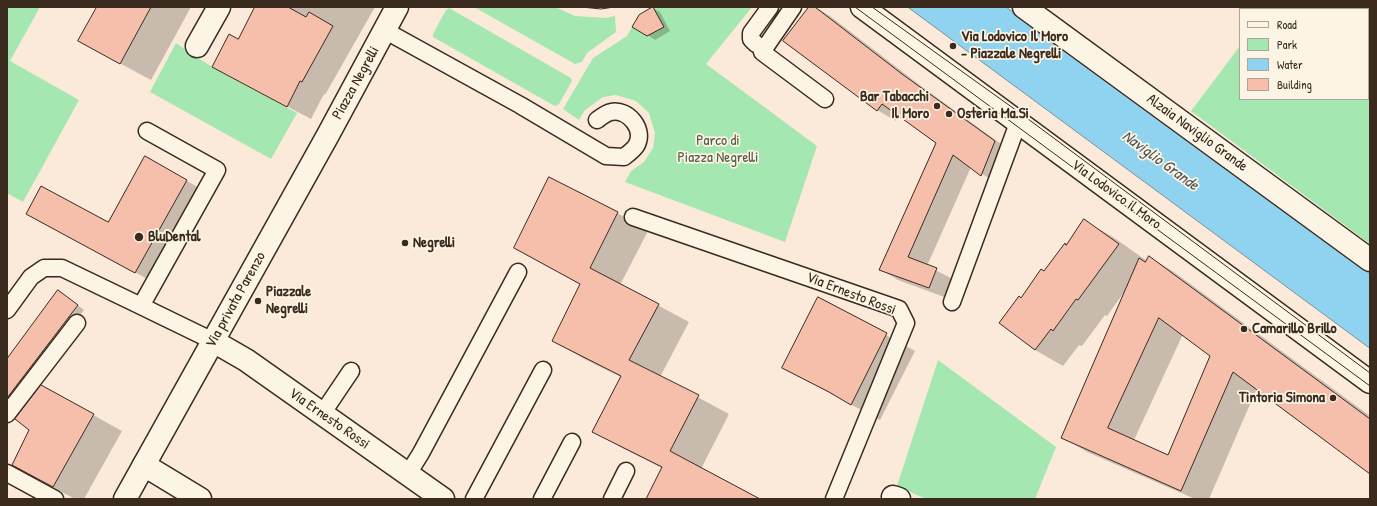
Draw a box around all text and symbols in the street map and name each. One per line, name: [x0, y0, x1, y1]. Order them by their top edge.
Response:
legend: [1239, 8, 1369, 100]
text: Road: [1277, 16, 1297, 33]
place label: Via Lodovico Il Moro - Piazzale Negrelli: [961, 28, 1068, 63]
text: Park: [1277, 36, 1297, 53]
marker: Via Lodovico Il Moro - Piazzale Negrelli: [948, 41, 958, 51]
street label: Piazza Negrelli: [329, 43, 383, 123]
text: Water: [1277, 56, 1303, 73]
text: Building: [1277, 76, 1312, 93]
place label: Bar Tabacchi Il Moro: [860, 88, 929, 123]
street label: Alzaia Naviglio Grande: [1143, 90, 1251, 176]
marker: Bar Tabacchi Il Moro: [932, 101, 942, 111]
place label: Osteria Ma.Si: [957, 105, 1029, 123]
marker: Osteria Ma.Si: [944, 109, 954, 119]
water label: Naviglio Grande: [1118, 127, 1202, 195]
park label: Parco di Piazza Negrelli: [678, 132, 758, 167]
street label: Via Lodovico il Moro: [1067, 156, 1165, 234]
place label: BluDental: [148, 228, 200, 246]
marker: BluDental: [133, 231, 145, 243]
place label: Negrelli: [413, 234, 455, 252]
marker: Negrelli: [400, 238, 410, 248]
street label: Via privata Parenzo: [202, 249, 270, 351]
street label: Via Ernesto Rossi: [804, 269, 898, 319]
place label: Piazzale Negrelli: [266, 283, 311, 318]
marker: Piazzale Negrelli: [253, 296, 263, 306]
place label: Camarillo Brillo: [1252, 320, 1337, 338]
marker: Camarillo Brillo: [1239, 324, 1249, 334]
street label: Via Ernesto Rossi: [285, 385, 373, 453]
place label: Tintoria Simona: [1239, 389, 1325, 407]
marker: Tintoria Simona: [1328, 393, 1338, 403]

